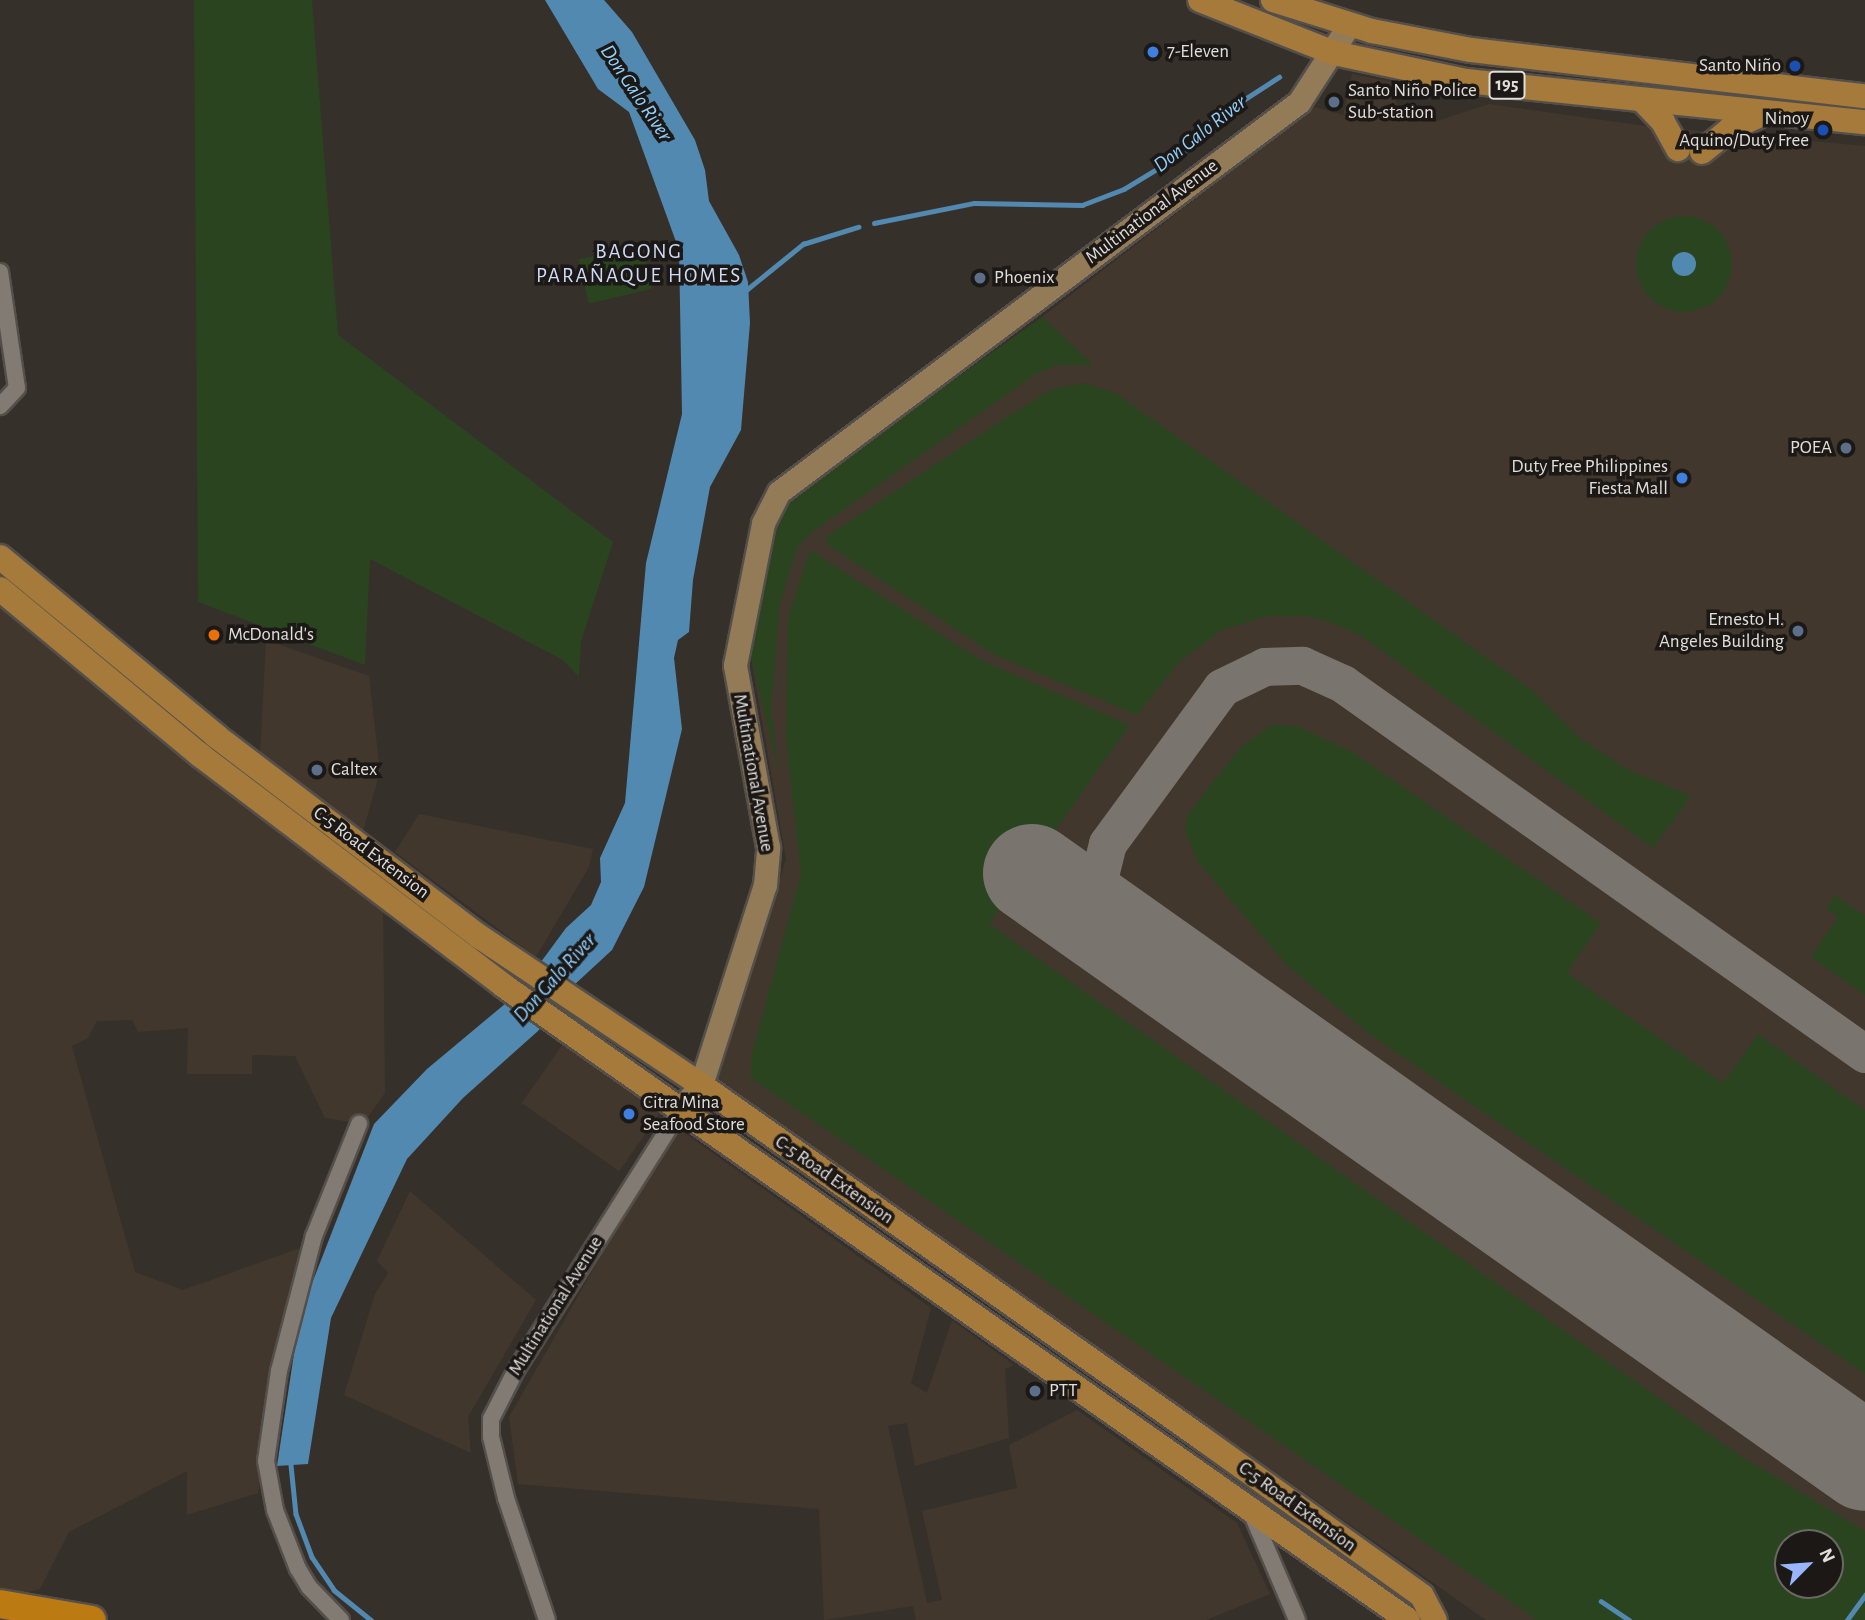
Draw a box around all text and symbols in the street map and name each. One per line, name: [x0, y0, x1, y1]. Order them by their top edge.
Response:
water label: Don Galo River: [595, 40, 677, 146]
place label: 7-Eleven: [1167, 41, 1229, 63]
marker: 7-Eleven: [1145, 44, 1161, 60]
place label: Santo Niño: [1699, 55, 1781, 77]
marker: Santo Niño: [1787, 58, 1803, 74]
road number: 195: [1488, 70, 1526, 100]
place label: Santo Niño Police Sub-station: [1348, 80, 1477, 124]
water label: Don Galo River: [1149, 90, 1251, 178]
marker: Santo Niño Police Sub-station: [1326, 94, 1342, 110]
place label: Ninoy Aquino/Duty Free: [1679, 108, 1809, 152]
marker: Ninoy Aquino/Duty Free: [1815, 122, 1831, 138]
street label: Multinational Avenue: [1081, 155, 1223, 269]
district label: BAGONG PARAÑAQUE HOMES: [538, 239, 740, 289]
place label: Phoenix: [994, 267, 1055, 289]
marker: Phoenix: [972, 270, 988, 286]
place label: POEA: [1790, 437, 1832, 459]
marker: POEA: [1838, 440, 1854, 456]
place label: Duty Free Philippines Fiesta Mall: [1511, 456, 1668, 500]
marker: Duty Free Philippines Fiesta Mall: [1674, 470, 1690, 486]
place label: Ernesto H. Angeles Building: [1659, 609, 1784, 653]
marker: Ernesto H. Angeles Building: [1790, 623, 1806, 639]
place label: McDonald's: [228, 624, 314, 646]
marker: McDonald's: [206, 627, 222, 643]
street label: Multinational Avenue: [728, 692, 778, 854]
place label: Caltex: [331, 759, 377, 781]
marker: Caltex: [309, 762, 325, 778]
street label: C-5 Road Extension: [308, 802, 434, 904]
water label: Don Galo River: [509, 928, 601, 1028]
place label: Citra Mina Seafood Store: [643, 1092, 745, 1136]
marker: Citra Mina Seafood Store: [621, 1106, 637, 1122]
street label: C-5 Road Extension: [770, 1131, 898, 1229]
street label: Multinational Avenue: [504, 1232, 608, 1380]
place label: PTT: [1049, 1380, 1077, 1402]
marker: PTT: [1027, 1383, 1043, 1399]
street label: C-5 Road Extension: [1234, 1457, 1360, 1557]
north arrow: [1774, 1529, 1844, 1599]
text: N: [1815, 1546, 1838, 1566]

